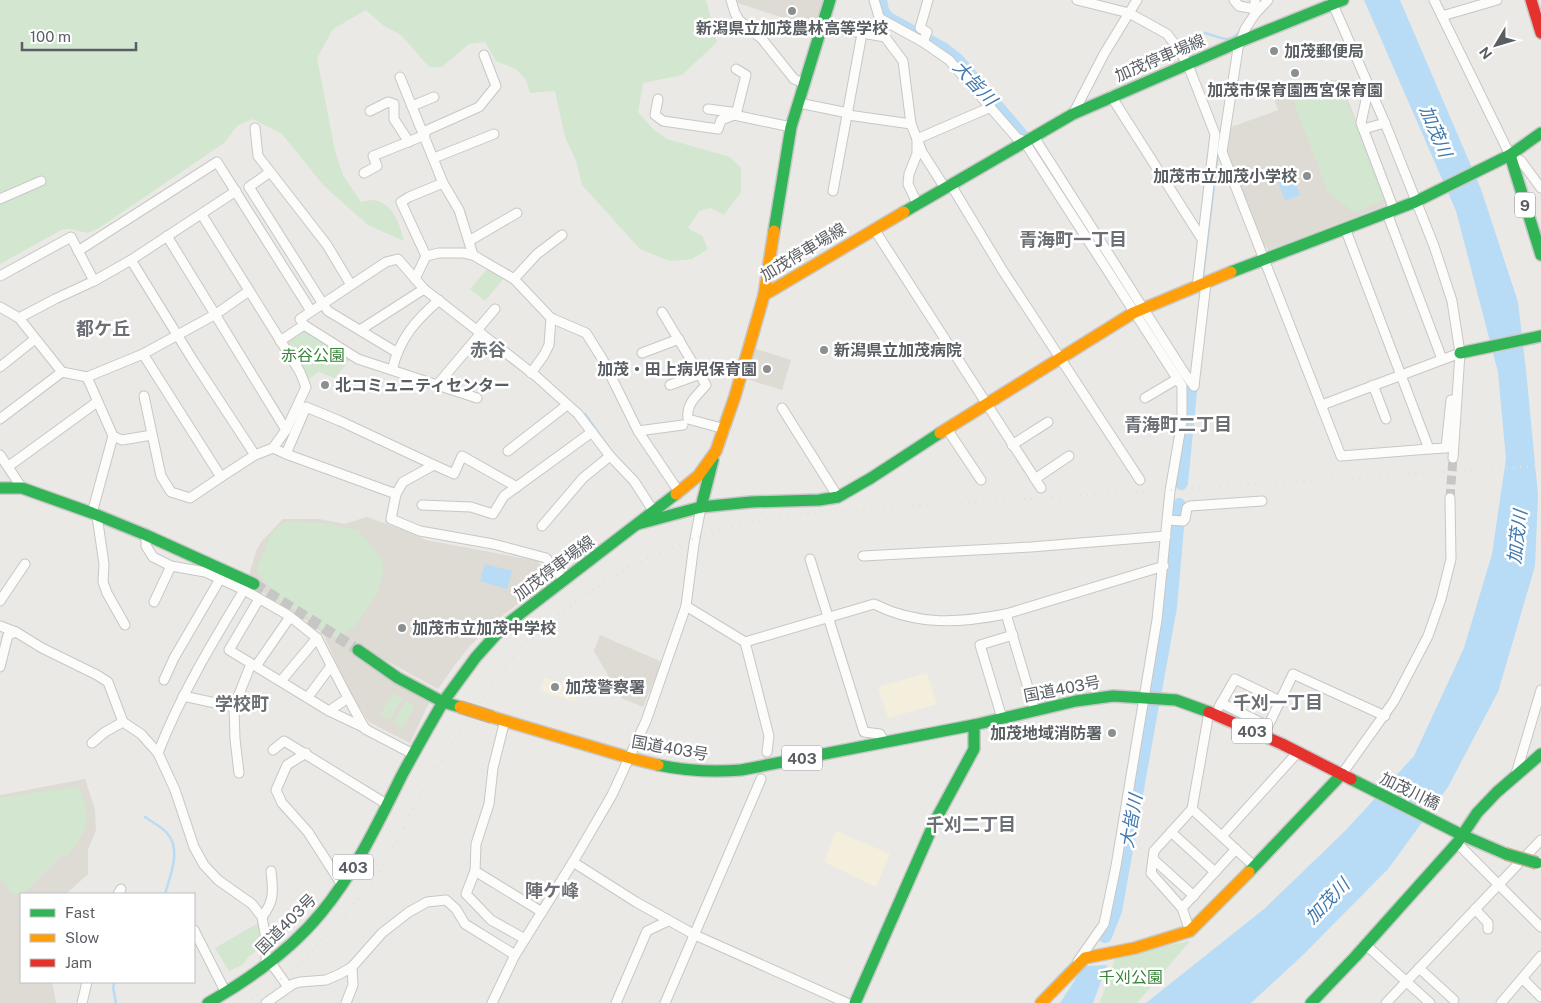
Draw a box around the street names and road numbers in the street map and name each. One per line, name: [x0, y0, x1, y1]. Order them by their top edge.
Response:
street label: 加茂停車場線: [1112, 30, 1208, 86]
road number: 9: [1515, 192, 1535, 218]
street label: 加茂停車場線: [757, 219, 849, 285]
street label: 加茂停車場線: [510, 532, 598, 604]
street label: 国道403号: [1022, 672, 1102, 706]
road number: 403: [1232, 718, 1272, 744]
street label: 国道403号: [630, 732, 710, 764]
road number: 403: [782, 746, 822, 770]
street label: 加茂川橋: [1377, 768, 1443, 814]
road number: 403: [333, 854, 373, 880]
street label: 国道403号: [252, 890, 320, 958]

